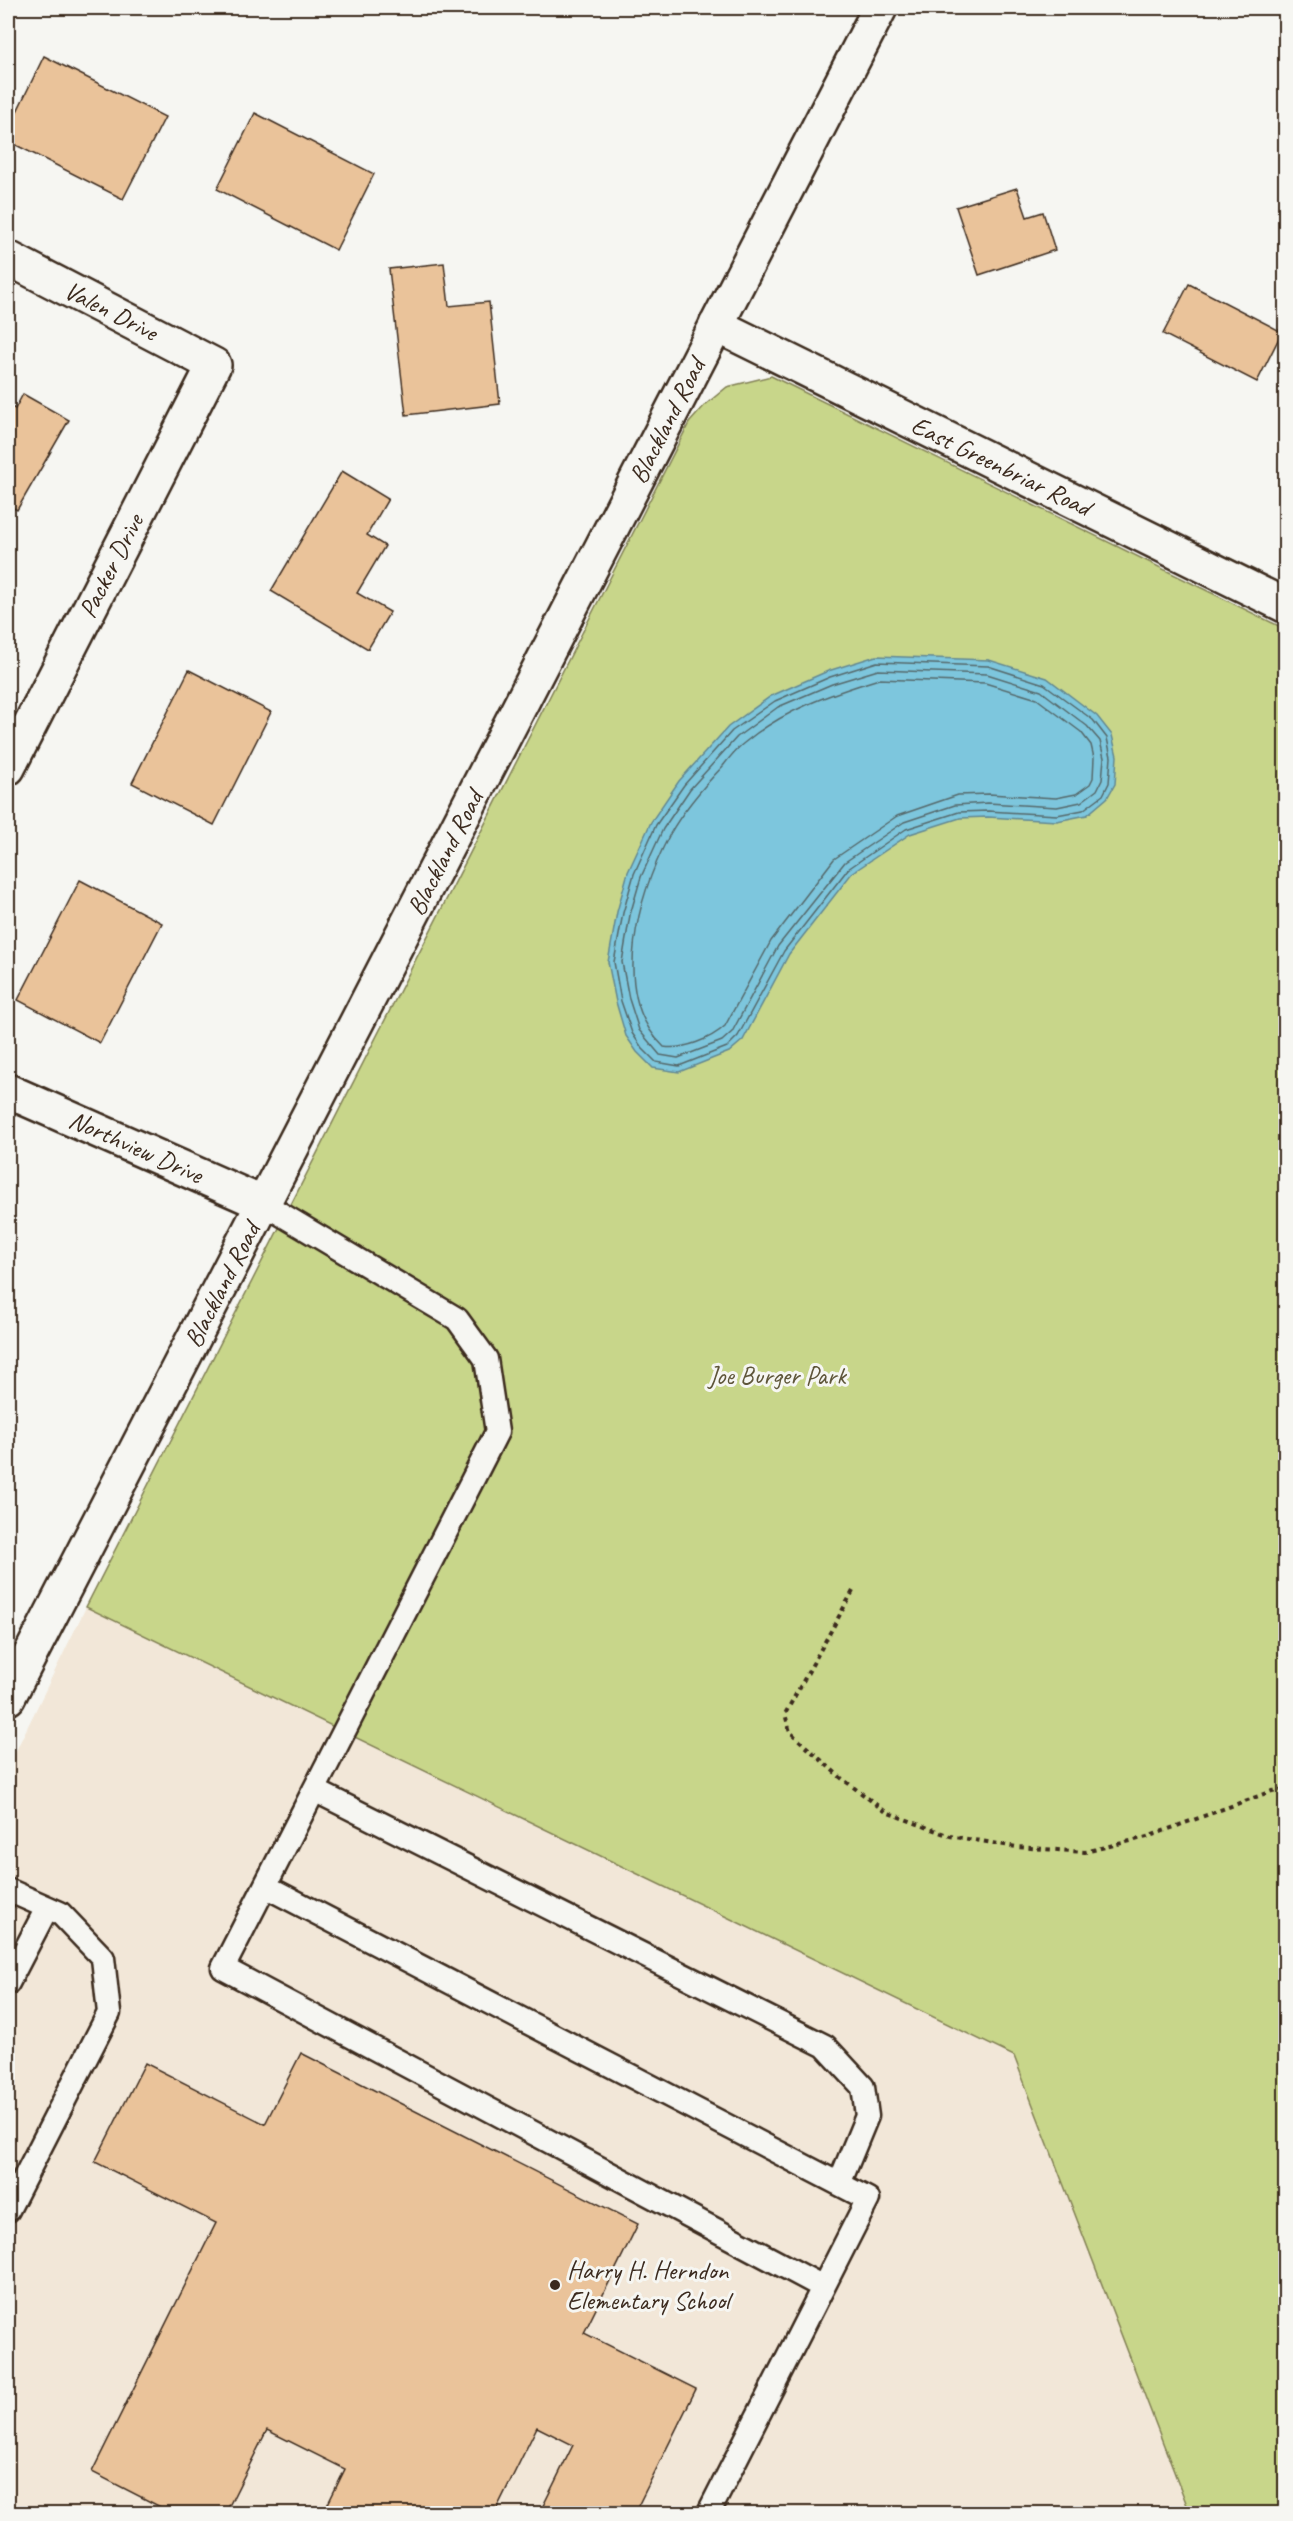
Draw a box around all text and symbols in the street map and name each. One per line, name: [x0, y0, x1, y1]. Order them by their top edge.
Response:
street label: Valen Drive: [59, 274, 165, 350]
street label: Blackland Road: [622, 350, 714, 489]
street label: East Greenbriar Road: [906, 408, 1100, 525]
street label: Packer Drive: [71, 506, 152, 623]
street label: Blackland Road: [400, 782, 492, 921]
street label: Northview Drive: [64, 1103, 209, 1192]
street label: Blackland Road: [177, 1214, 269, 1353]
park label: Joe Burger Park: [706, 1359, 847, 1392]
place label: Harry H. Herndon Elementary School: [567, 2254, 734, 2317]
marker: Harry H. Herndon Elementary School: [548, 2278, 562, 2292]

